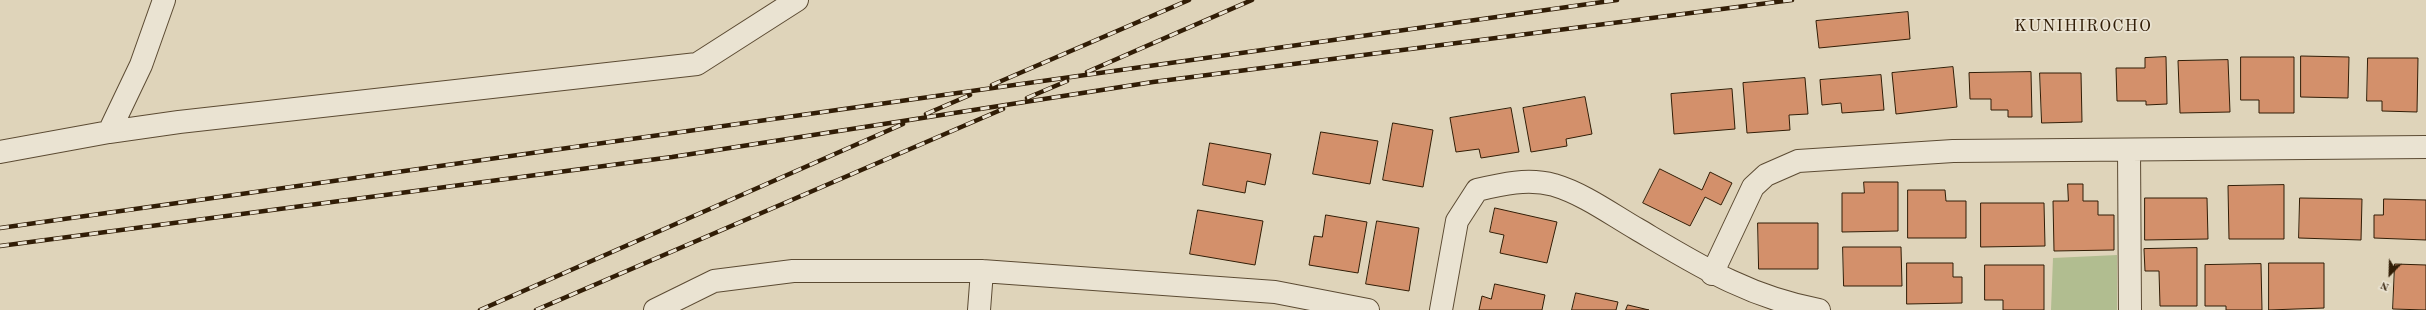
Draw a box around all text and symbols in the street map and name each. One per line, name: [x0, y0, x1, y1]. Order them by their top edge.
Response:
district label: KUNIHIROCHO: [2014, 17, 2152, 37]
north arrow: [2370, 254, 2410, 294]
text: N: [2379, 279, 2391, 292]

